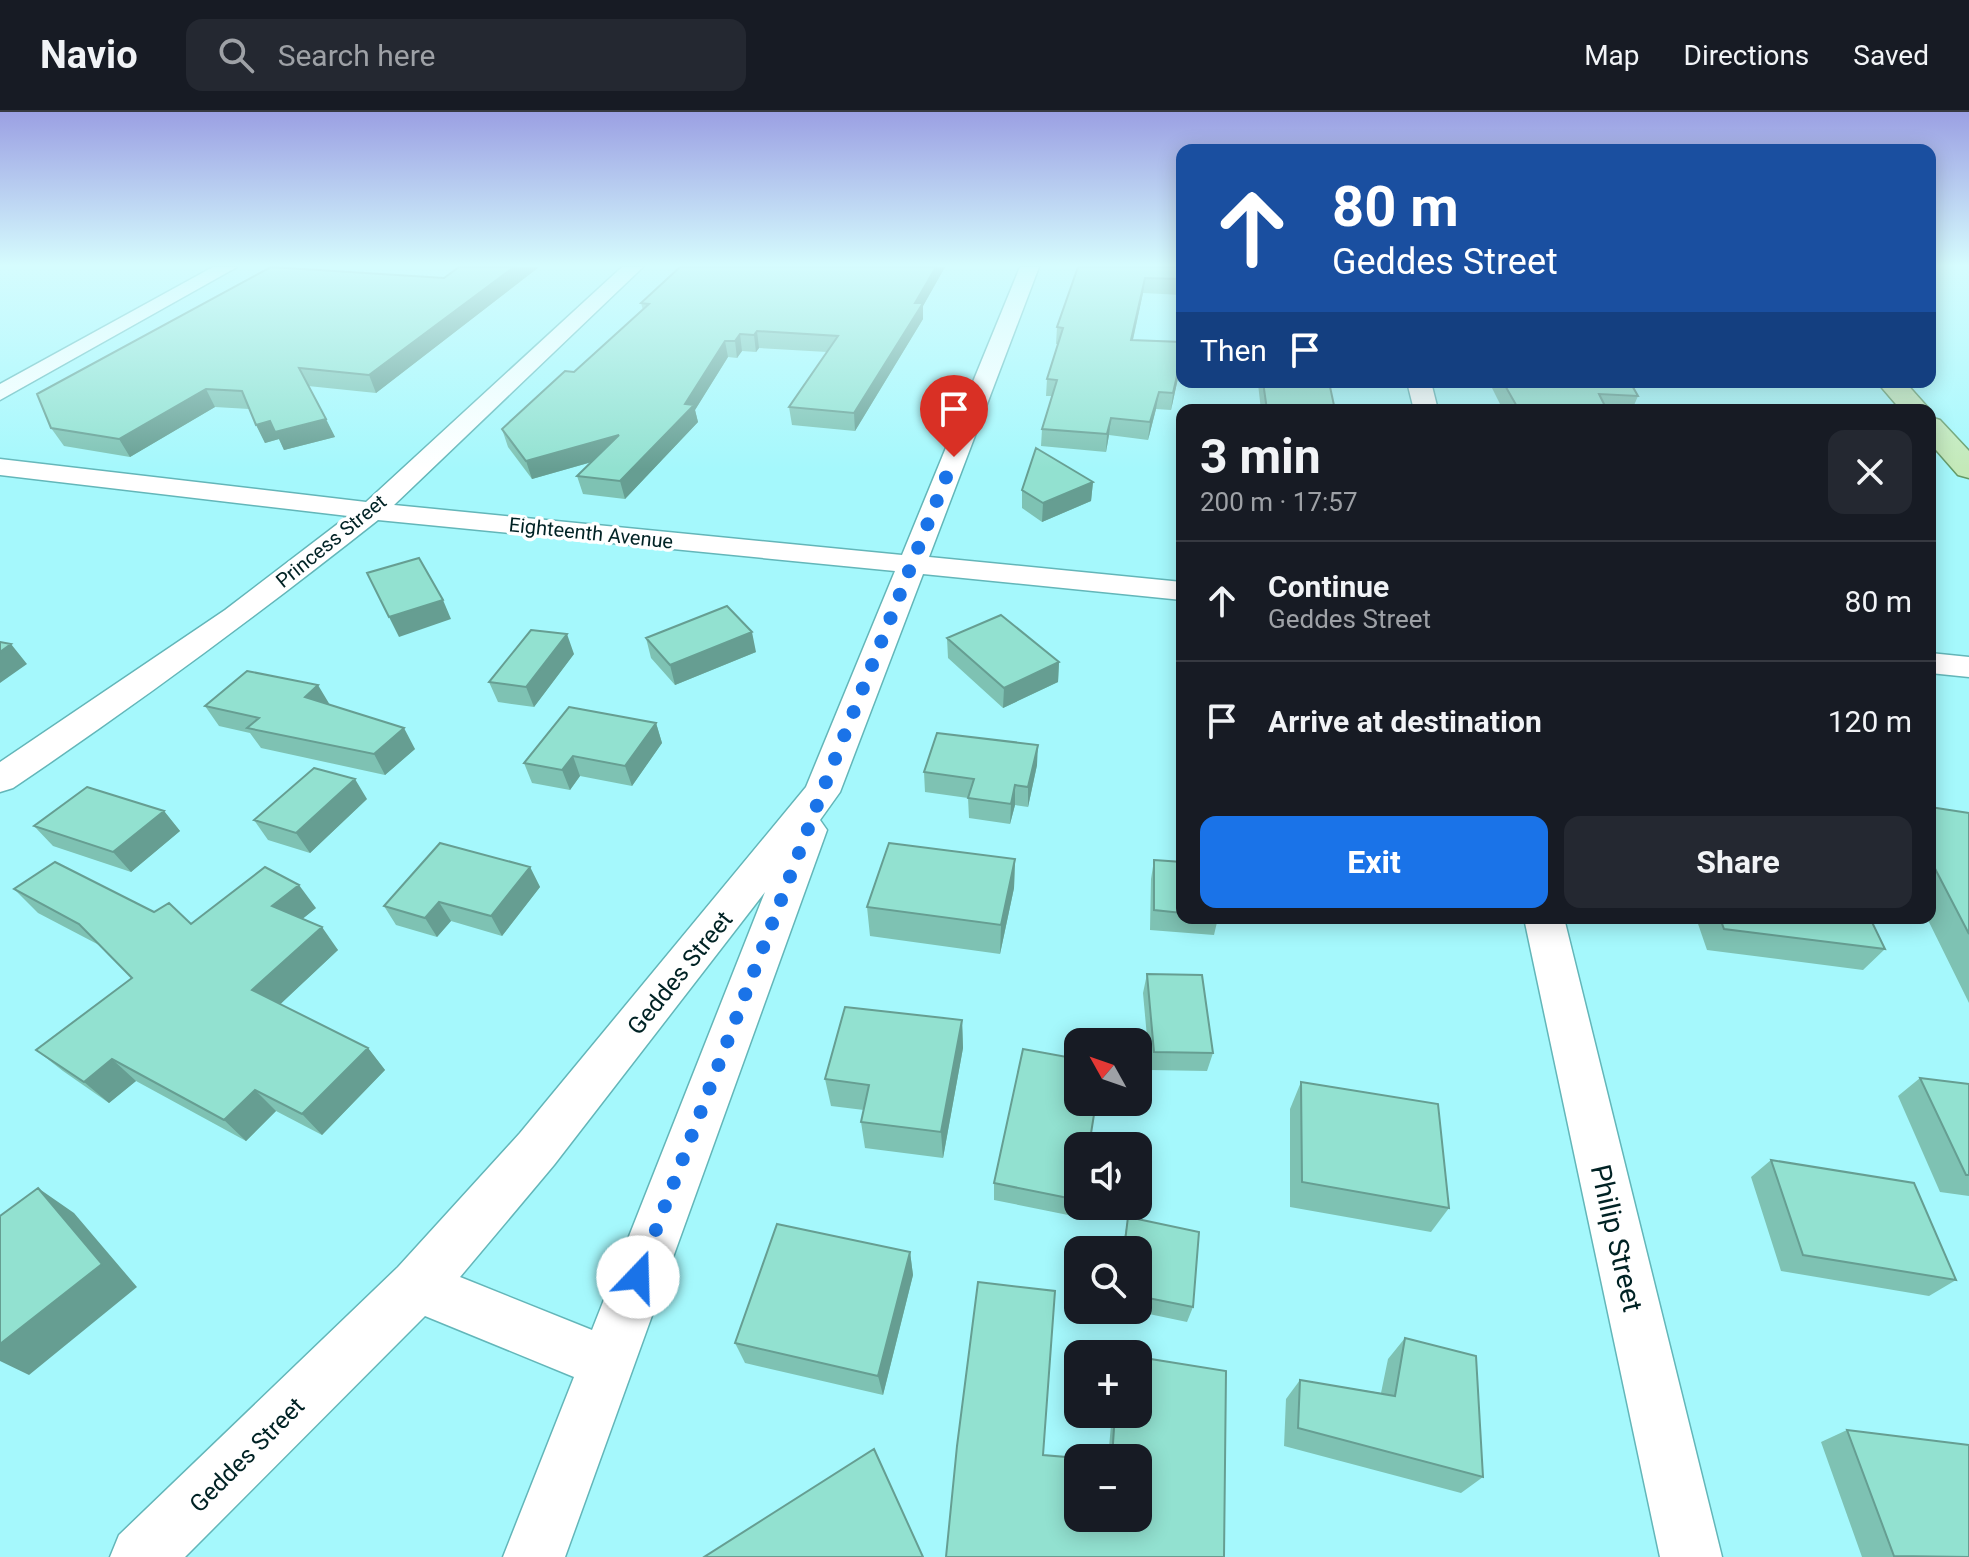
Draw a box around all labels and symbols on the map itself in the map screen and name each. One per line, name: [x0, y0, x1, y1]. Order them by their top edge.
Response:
pin: [920, 375, 988, 457]
street label: Princess Street: [271, 489, 391, 593]
street label: Eighteenth Avenue: [508, 512, 674, 554]
street label: Geddes Street: [622, 906, 738, 1040]
north arrow: [1064, 1028, 1152, 1116]
street label: Philip Street: [1584, 1161, 1649, 1315]
position arrow: [596, 1235, 680, 1319]
street label: Geddes Street: [184, 1392, 310, 1518]

